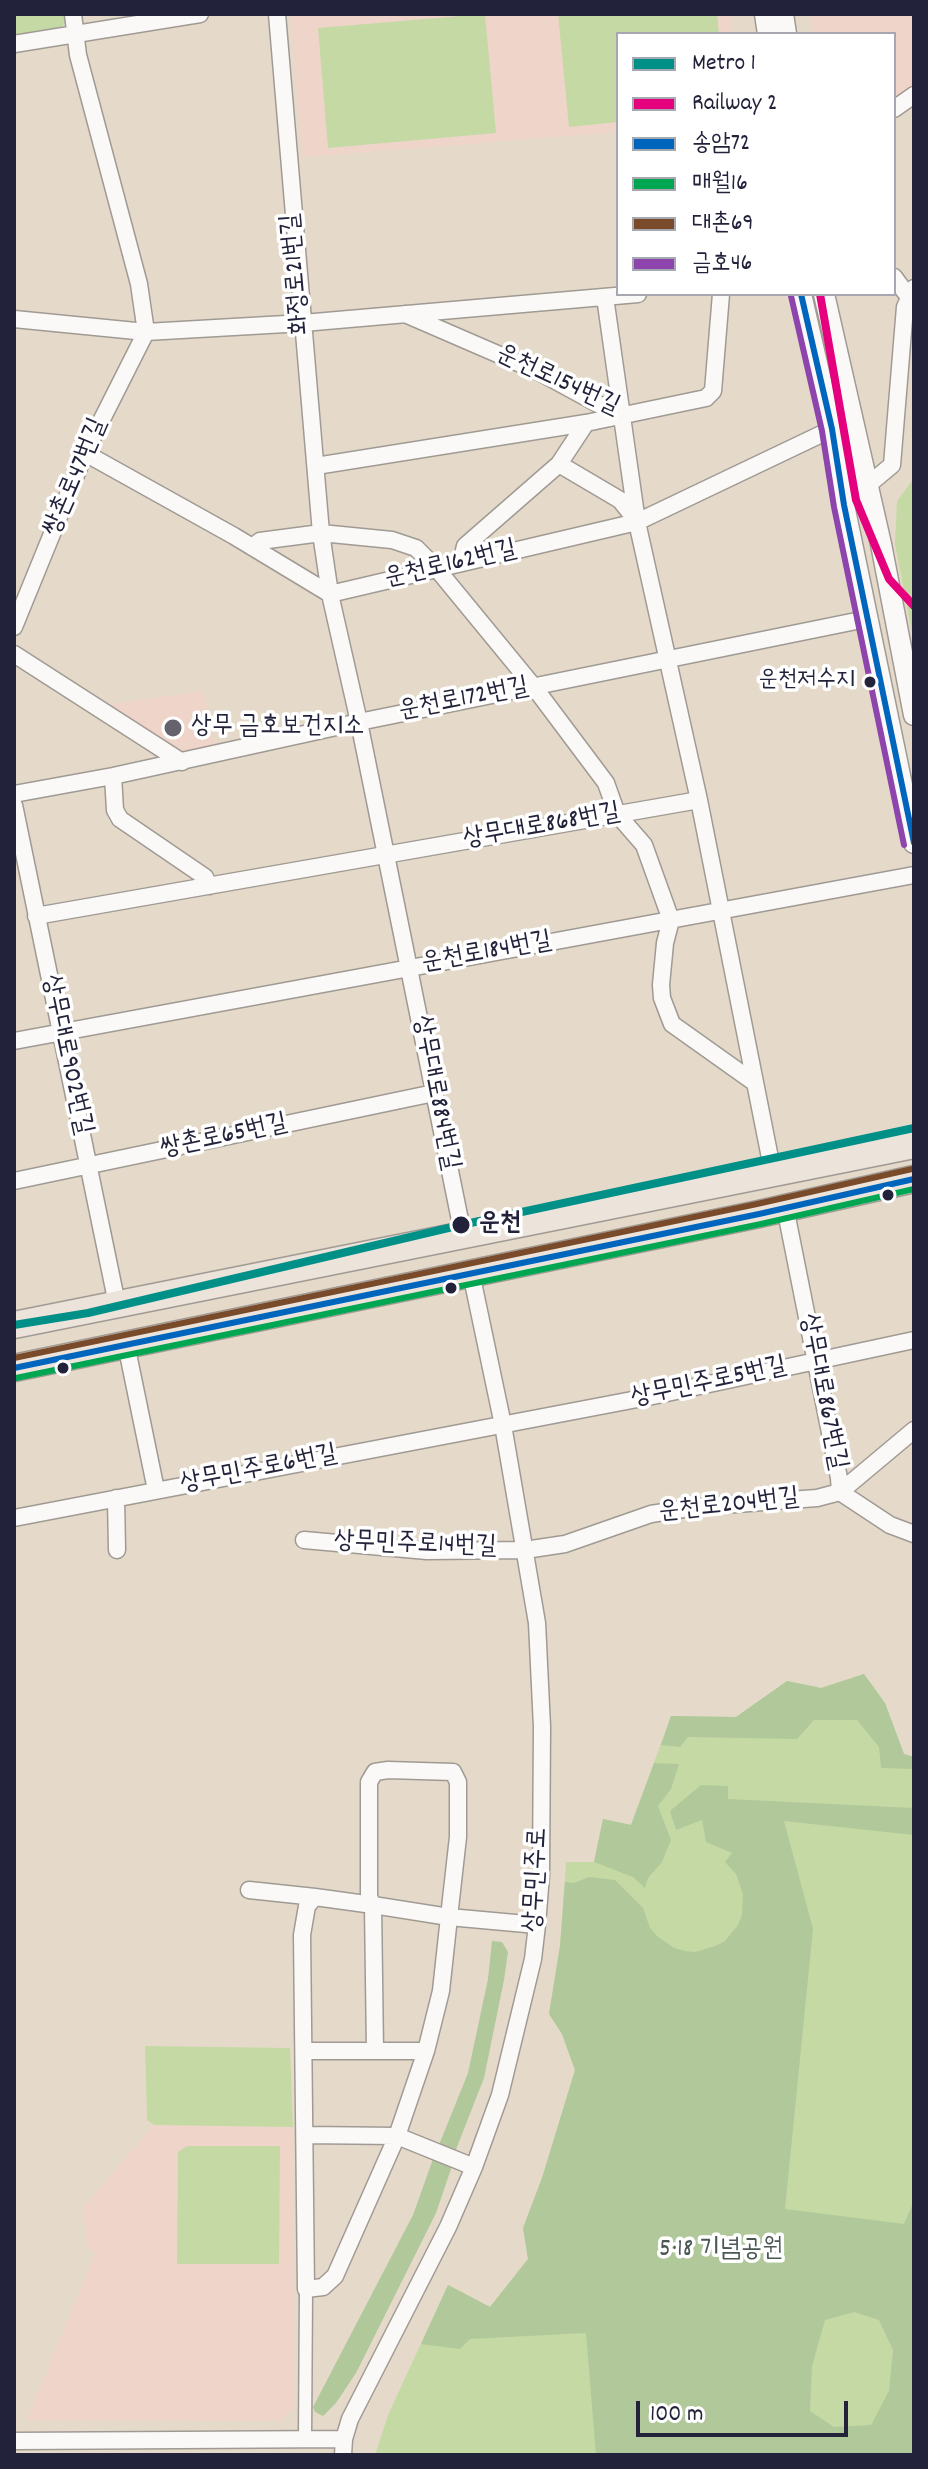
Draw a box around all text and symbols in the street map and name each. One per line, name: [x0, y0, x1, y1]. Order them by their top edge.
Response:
legend: [616, 32, 896, 296]
text: Metro 1: [692, 47, 756, 81]
text: Railway 2: [692, 87, 777, 121]
text: 송암72: [692, 127, 750, 161]
text: 매월16: [692, 167, 748, 201]
text: 대촌69: [692, 207, 753, 241]
street label: 화정로21번길: [277, 212, 319, 336]
text: 금호46: [692, 247, 752, 281]
street label: 운천로154번길: [490, 340, 624, 424]
street label: 쌍촌로47번길: [38, 414, 116, 542]
street label: 운천로162번길: [382, 536, 520, 596]
place label: 운천저수지: [758, 668, 855, 696]
street label: 운천로172번길: [396, 673, 532, 729]
marker: 운천저수지: [862, 674, 878, 690]
place label: 상무 금호보건지소: [191, 712, 364, 744]
marker: 상무 금호보건지소: [162, 717, 184, 739]
street label: 상무대로868번길: [461, 799, 623, 857]
street label: 운천로184번길: [420, 927, 554, 981]
street label: 상무대로902번길: [33, 972, 97, 1138]
street label: 상무대로884번길: [404, 1013, 464, 1173]
street label: 쌍촌로65번길: [157, 1109, 291, 1167]
unlabelled marker: [880, 1187, 896, 1203]
place label: 운천: [479, 1209, 521, 1241]
marker: 운천: [450, 1214, 472, 1236]
unlabelled marker: [443, 1280, 459, 1296]
street label: 상무대로867번길: [791, 1311, 851, 1473]
street label: 상무민주로5번길: [628, 1352, 790, 1416]
unlabelled marker: [55, 1360, 71, 1376]
street label: 상무민주로6번길: [178, 1440, 340, 1502]
street label: 운천로204번길: [657, 1484, 801, 1530]
street label: 상무민주로14번길: [333, 1528, 497, 1564]
street label: 상무민주로: [520, 1827, 556, 1933]
park label: 5·18 기념공원: [659, 2235, 783, 2267]
scale bar: [640, 2385, 852, 2435]
text: 100 m: [650, 2398, 703, 2432]

